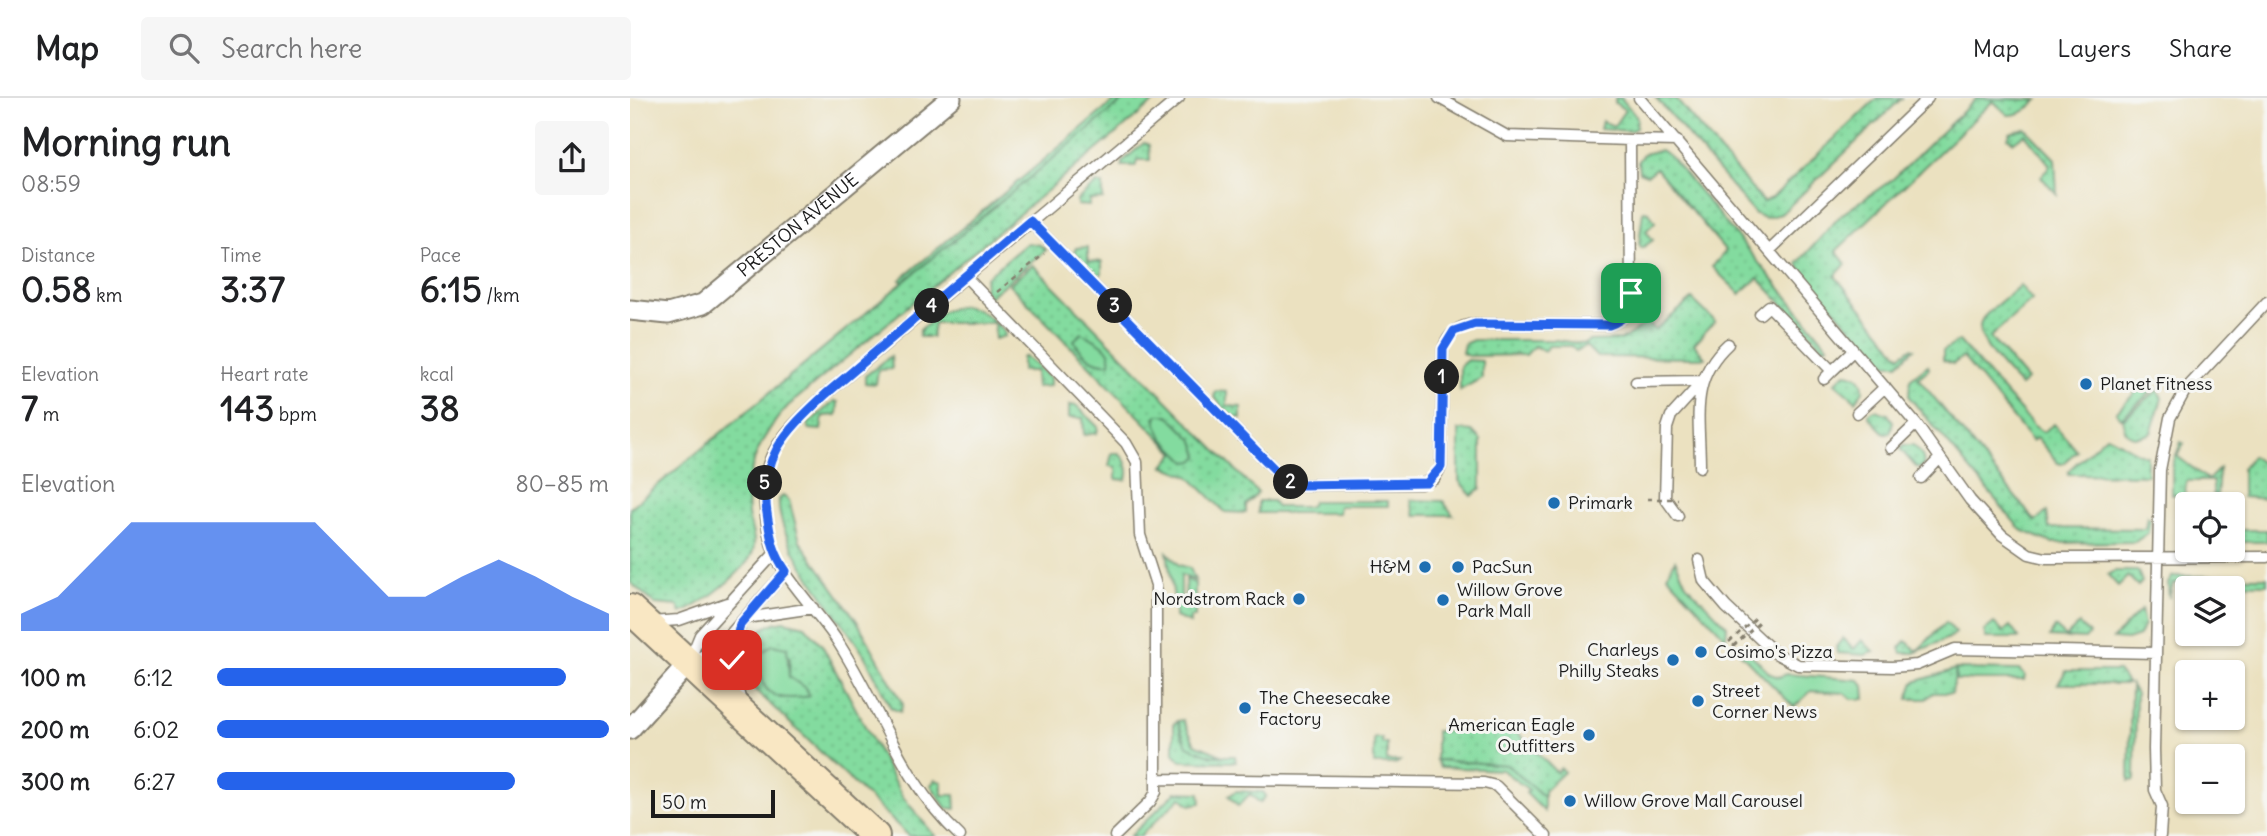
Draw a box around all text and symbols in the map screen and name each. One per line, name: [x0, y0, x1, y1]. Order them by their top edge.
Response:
search box: [141, 17, 631, 80]
text: Map: [35, 27, 99, 69]
icon: search: [165, 29, 203, 67]
text: Search here: [221, 32, 362, 65]
text: Map: [1973, 33, 2019, 63]
text: Layers: [2057, 33, 2131, 63]
text: Share: [2169, 33, 2232, 63]
text: Morning run: [21, 119, 231, 166]
button: share: [535, 121, 609, 195]
street label: PRESTON AVENUE: [732, 168, 863, 282]
text: 08:59: [21, 169, 81, 198]
text: Distance: [21, 243, 95, 267]
text: Time: [220, 243, 261, 267]
text: Pace: [420, 243, 461, 267]
pin: [1601, 263, 1661, 323]
text: 0.58: [21, 267, 92, 311]
text: 3:37: [220, 267, 285, 311]
text: 6:15: [420, 267, 482, 311]
icon: arrive: [1612, 274, 1650, 312]
text: km: [92, 283, 122, 307]
text: /km: [482, 283, 520, 307]
pin: 4: [914, 288, 950, 324]
pin: 3: [1098, 288, 1133, 324]
text: 4: [926, 293, 937, 317]
text: 3: [1109, 293, 1120, 317]
pin: 1: [1424, 360, 1460, 394]
text: Elevation: [21, 362, 99, 386]
text: Heart rate: [220, 362, 308, 386]
text: kcal: [420, 362, 454, 386]
text: 1: [1438, 364, 1445, 388]
place label: Planet Fitness: [2100, 372, 2212, 395]
marker: Planet Fitness: [2078, 376, 2094, 392]
text: 7: [21, 386, 38, 430]
text: 143: [220, 386, 274, 430]
text: 38: [420, 386, 460, 430]
text: m: [38, 402, 59, 426]
text: bpm: [274, 402, 317, 426]
pin: 2: [1274, 464, 1308, 500]
pin: 5: [748, 466, 782, 500]
text: Elevation: [21, 469, 115, 498]
text: 80–85 m: [515, 469, 609, 498]
text: 2: [1285, 469, 1296, 493]
text: 5: [759, 470, 770, 494]
place label: Primark: [1568, 491, 1633, 514]
map controls: [2175, 492, 2245, 814]
button: locate: [2175, 492, 2245, 562]
marker: Primark: [1546, 495, 1562, 511]
place label: H&M: [1370, 555, 1411, 578]
place label: PacSun: [1472, 555, 1533, 578]
marker: H&M: [1417, 559, 1433, 575]
marker: PacSun: [1450, 559, 1466, 575]
button: layers: [2175, 576, 2245, 646]
place label: Willow Grove Park Mall: [1457, 578, 1563, 622]
place label: Nordstrom Rack: [1153, 587, 1285, 610]
marker: Nordstrom Rack: [1291, 591, 1307, 607]
marker: Willow Grove Park Mall: [1435, 592, 1451, 608]
pin: [702, 630, 762, 690]
place label: Charleys Philly Steaks: [1558, 638, 1659, 682]
place label: Cosimo's Pizza: [1715, 640, 1833, 663]
icon: check: [713, 641, 751, 679]
marker: Cosimo's Pizza: [1693, 644, 1709, 660]
marker: Charleys Philly Steaks: [1665, 652, 1681, 668]
button: +: [2175, 660, 2245, 730]
text: 100 m: [21, 663, 86, 692]
text: 6:12: [133, 663, 173, 692]
place label: Street Corner News: [1712, 679, 1817, 723]
place label: The Cheesecake Factory: [1259, 686, 1390, 730]
marker: Street Corner News: [1690, 693, 1706, 709]
marker: The Cheesecake Factory: [1237, 700, 1253, 716]
place label: American Eagle Outfitters: [1448, 713, 1575, 757]
text: 200 m: [21, 715, 90, 744]
text: 6:02: [133, 715, 179, 744]
marker: American Eagle Outfitters: [1581, 727, 1597, 743]
button: −: [2175, 744, 2245, 814]
text: 300 m: [21, 767, 90, 796]
text: 6:27: [133, 767, 175, 796]
scale bar: [651, 787, 775, 819]
place label: Willow Grove Mall Carousel: [1584, 789, 1803, 812]
text: 50 m: [662, 790, 707, 814]
marker: Willow Grove Mall Carousel: [1562, 793, 1578, 809]

